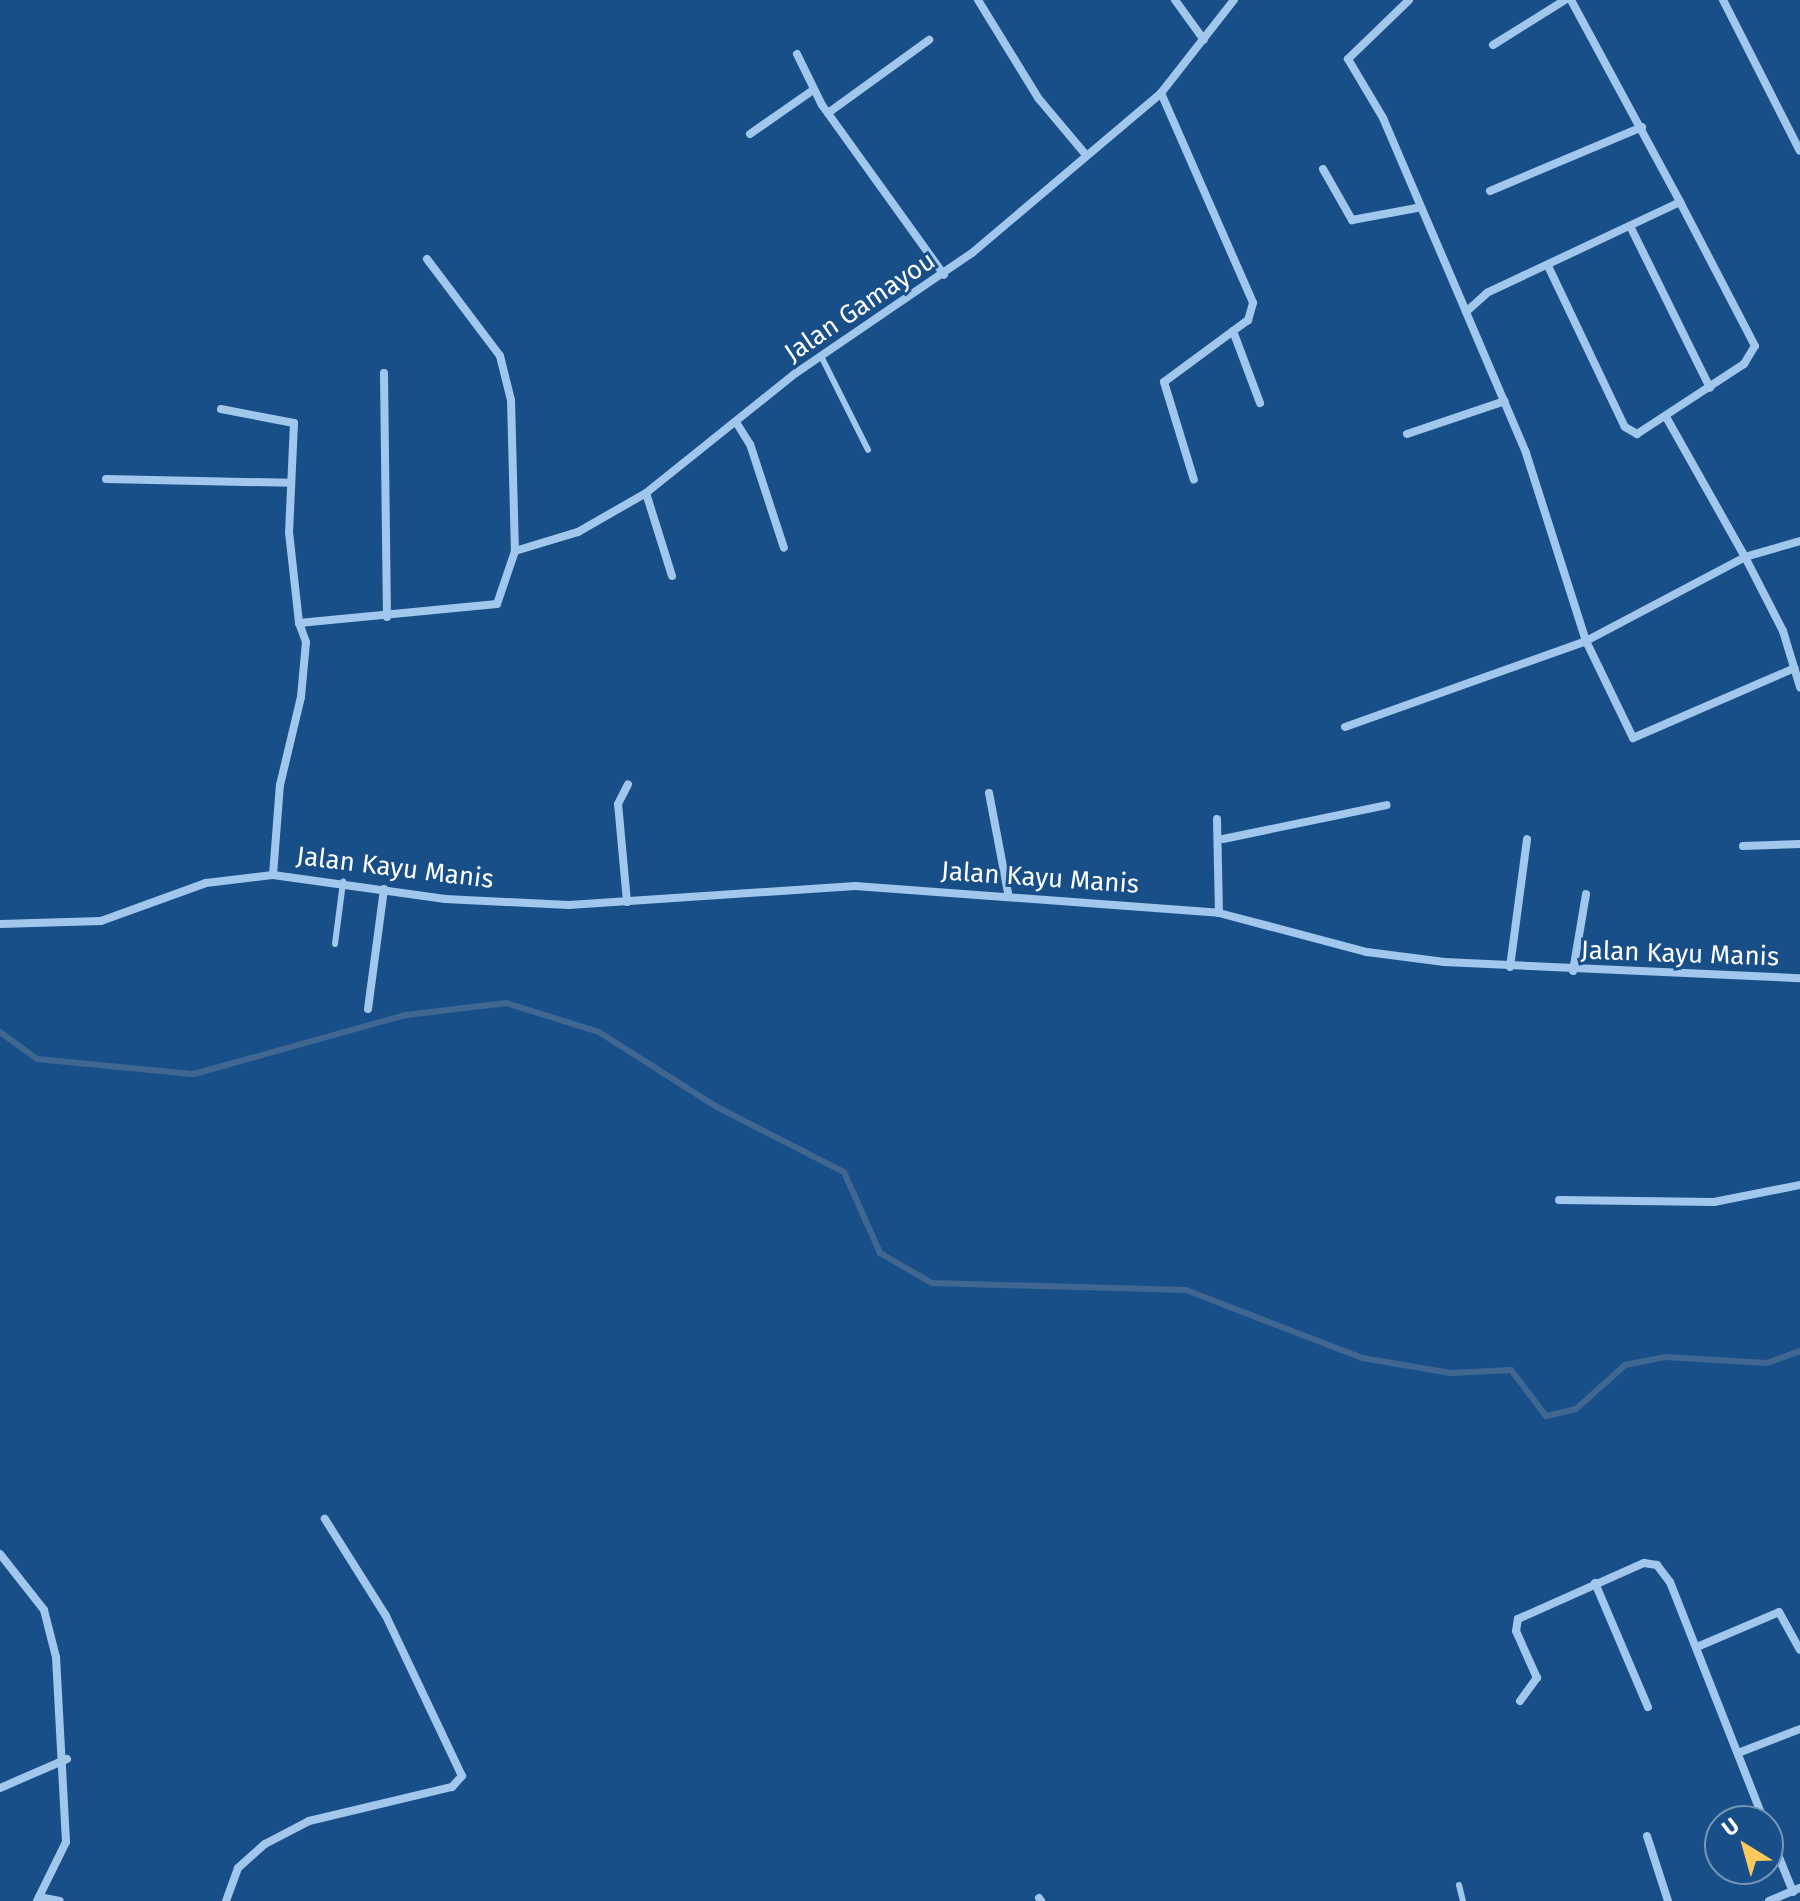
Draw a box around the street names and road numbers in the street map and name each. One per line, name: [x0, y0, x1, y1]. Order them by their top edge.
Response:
street label: Jalan Gamayou: [779, 245, 941, 369]
street label: Jalan Kayu Manis: [295, 840, 495, 896]
street label: Jalan Kayu Manis: [940, 856, 1140, 900]
street label: Jalan Kayu Manis: [1580, 935, 1780, 973]

